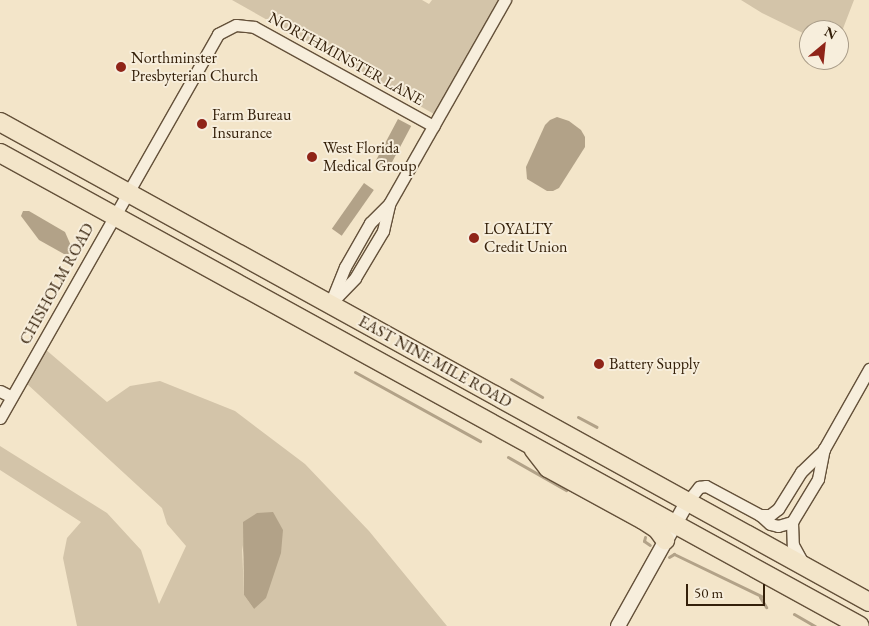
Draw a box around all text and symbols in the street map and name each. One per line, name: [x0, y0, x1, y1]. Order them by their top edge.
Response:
street label: NORTHMINSTER LANE: [265, 8, 427, 110]
north arrow: [799, 20, 849, 70]
text: N: [821, 22, 840, 43]
place label: Northminster Presbyterian Church: [131, 48, 258, 86]
marker: Northminster Presbyterian Church: [115, 61, 127, 73]
place label: Farm Bureau Insurance: [212, 105, 291, 143]
marker: Farm Bureau Insurance: [196, 118, 208, 130]
place label: West Florida Medical Group: [323, 138, 417, 176]
marker: West Florida Medical Group: [305, 150, 319, 164]
place label: LOYALTY Credit Union: [484, 219, 568, 257]
street label: CHISHOLM ROAD: [16, 220, 98, 348]
marker: LOYALTY Credit Union: [468, 232, 480, 244]
street label: EAST NINE MILE ROAD: [355, 312, 515, 412]
place label: Battery Supply: [609, 354, 700, 374]
marker: Battery Supply: [593, 358, 605, 370]
scale bar: [689, 574, 768, 606]
text: 50 m: [694, 583, 723, 602]

